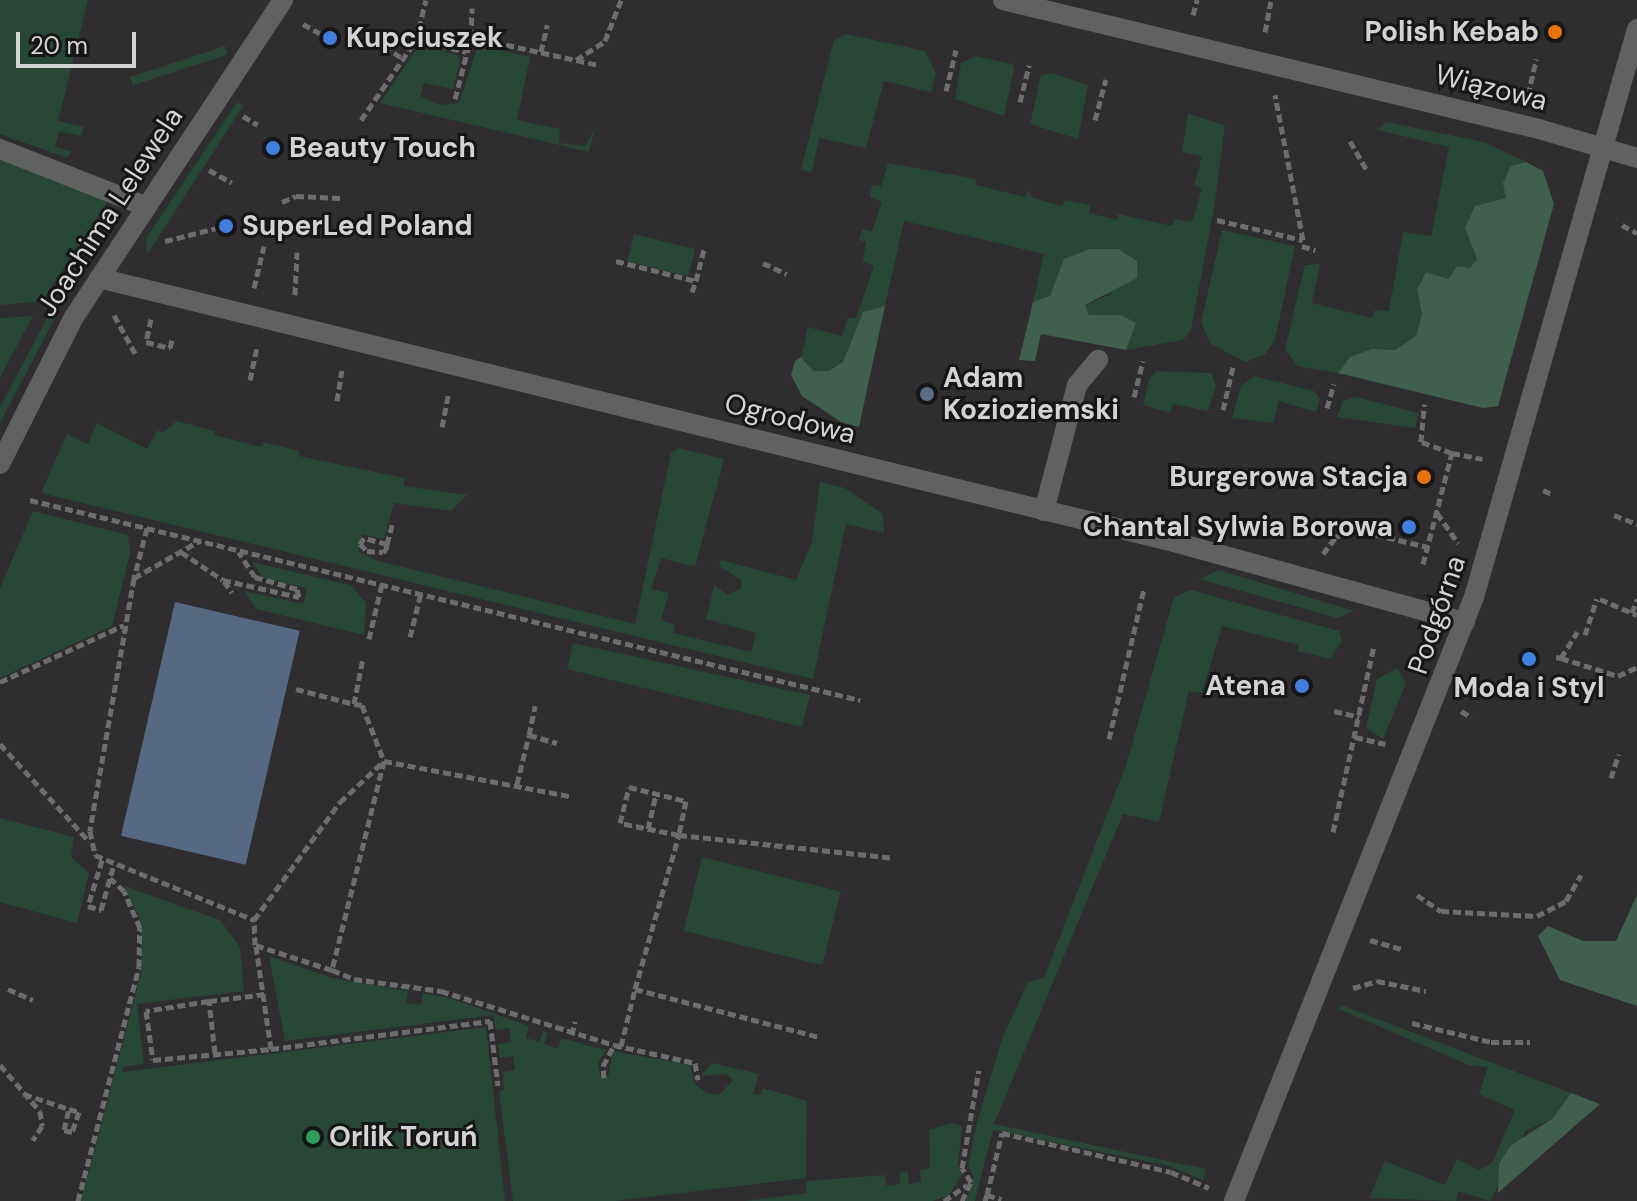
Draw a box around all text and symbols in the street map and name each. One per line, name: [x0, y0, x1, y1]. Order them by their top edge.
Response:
place label: Polish Kebab: [1364, 15, 1539, 49]
scale bar: [20, 16, 140, 66]
place label: Kupciuszek: [346, 21, 503, 55]
marker: Polish Kebab: [1546, 23, 1564, 41]
marker: Kupciuszek: [321, 29, 339, 47]
text: 20 m: [30, 30, 88, 61]
street label: Wiązowa: [1432, 58, 1550, 118]
street label: Joachima Lelewela: [30, 101, 190, 323]
place label: Beauty Touch: [289, 131, 476, 165]
marker: Beauty Touch: [264, 139, 282, 157]
place label: SuperLed Poland: [242, 209, 473, 243]
marker: SuperLed Poland: [217, 217, 235, 235]
place label: Adam Kozioziemski: [943, 361, 1119, 427]
marker: Adam Kozioziemski: [918, 385, 936, 403]
street label: Ogrodowa: [721, 387, 859, 451]
place label: Burgerowa Stacja: [1169, 460, 1408, 494]
marker: Burgerowa Stacja: [1415, 468, 1433, 486]
place label: Chantal Sylwia Borowa: [1082, 510, 1393, 544]
marker: Chantal Sylwia Borowa: [1400, 518, 1418, 536]
street label: Podgórna: [1401, 551, 1473, 679]
marker: Moda i Styl: [1520, 650, 1538, 668]
place label: Atena: [1205, 669, 1286, 703]
place label: Moda i Styl: [1454, 671, 1604, 705]
marker: Atena: [1293, 677, 1311, 695]
place label: Orlik Toruń: [329, 1120, 478, 1154]
marker: Orlik Toruń: [304, 1128, 322, 1146]

